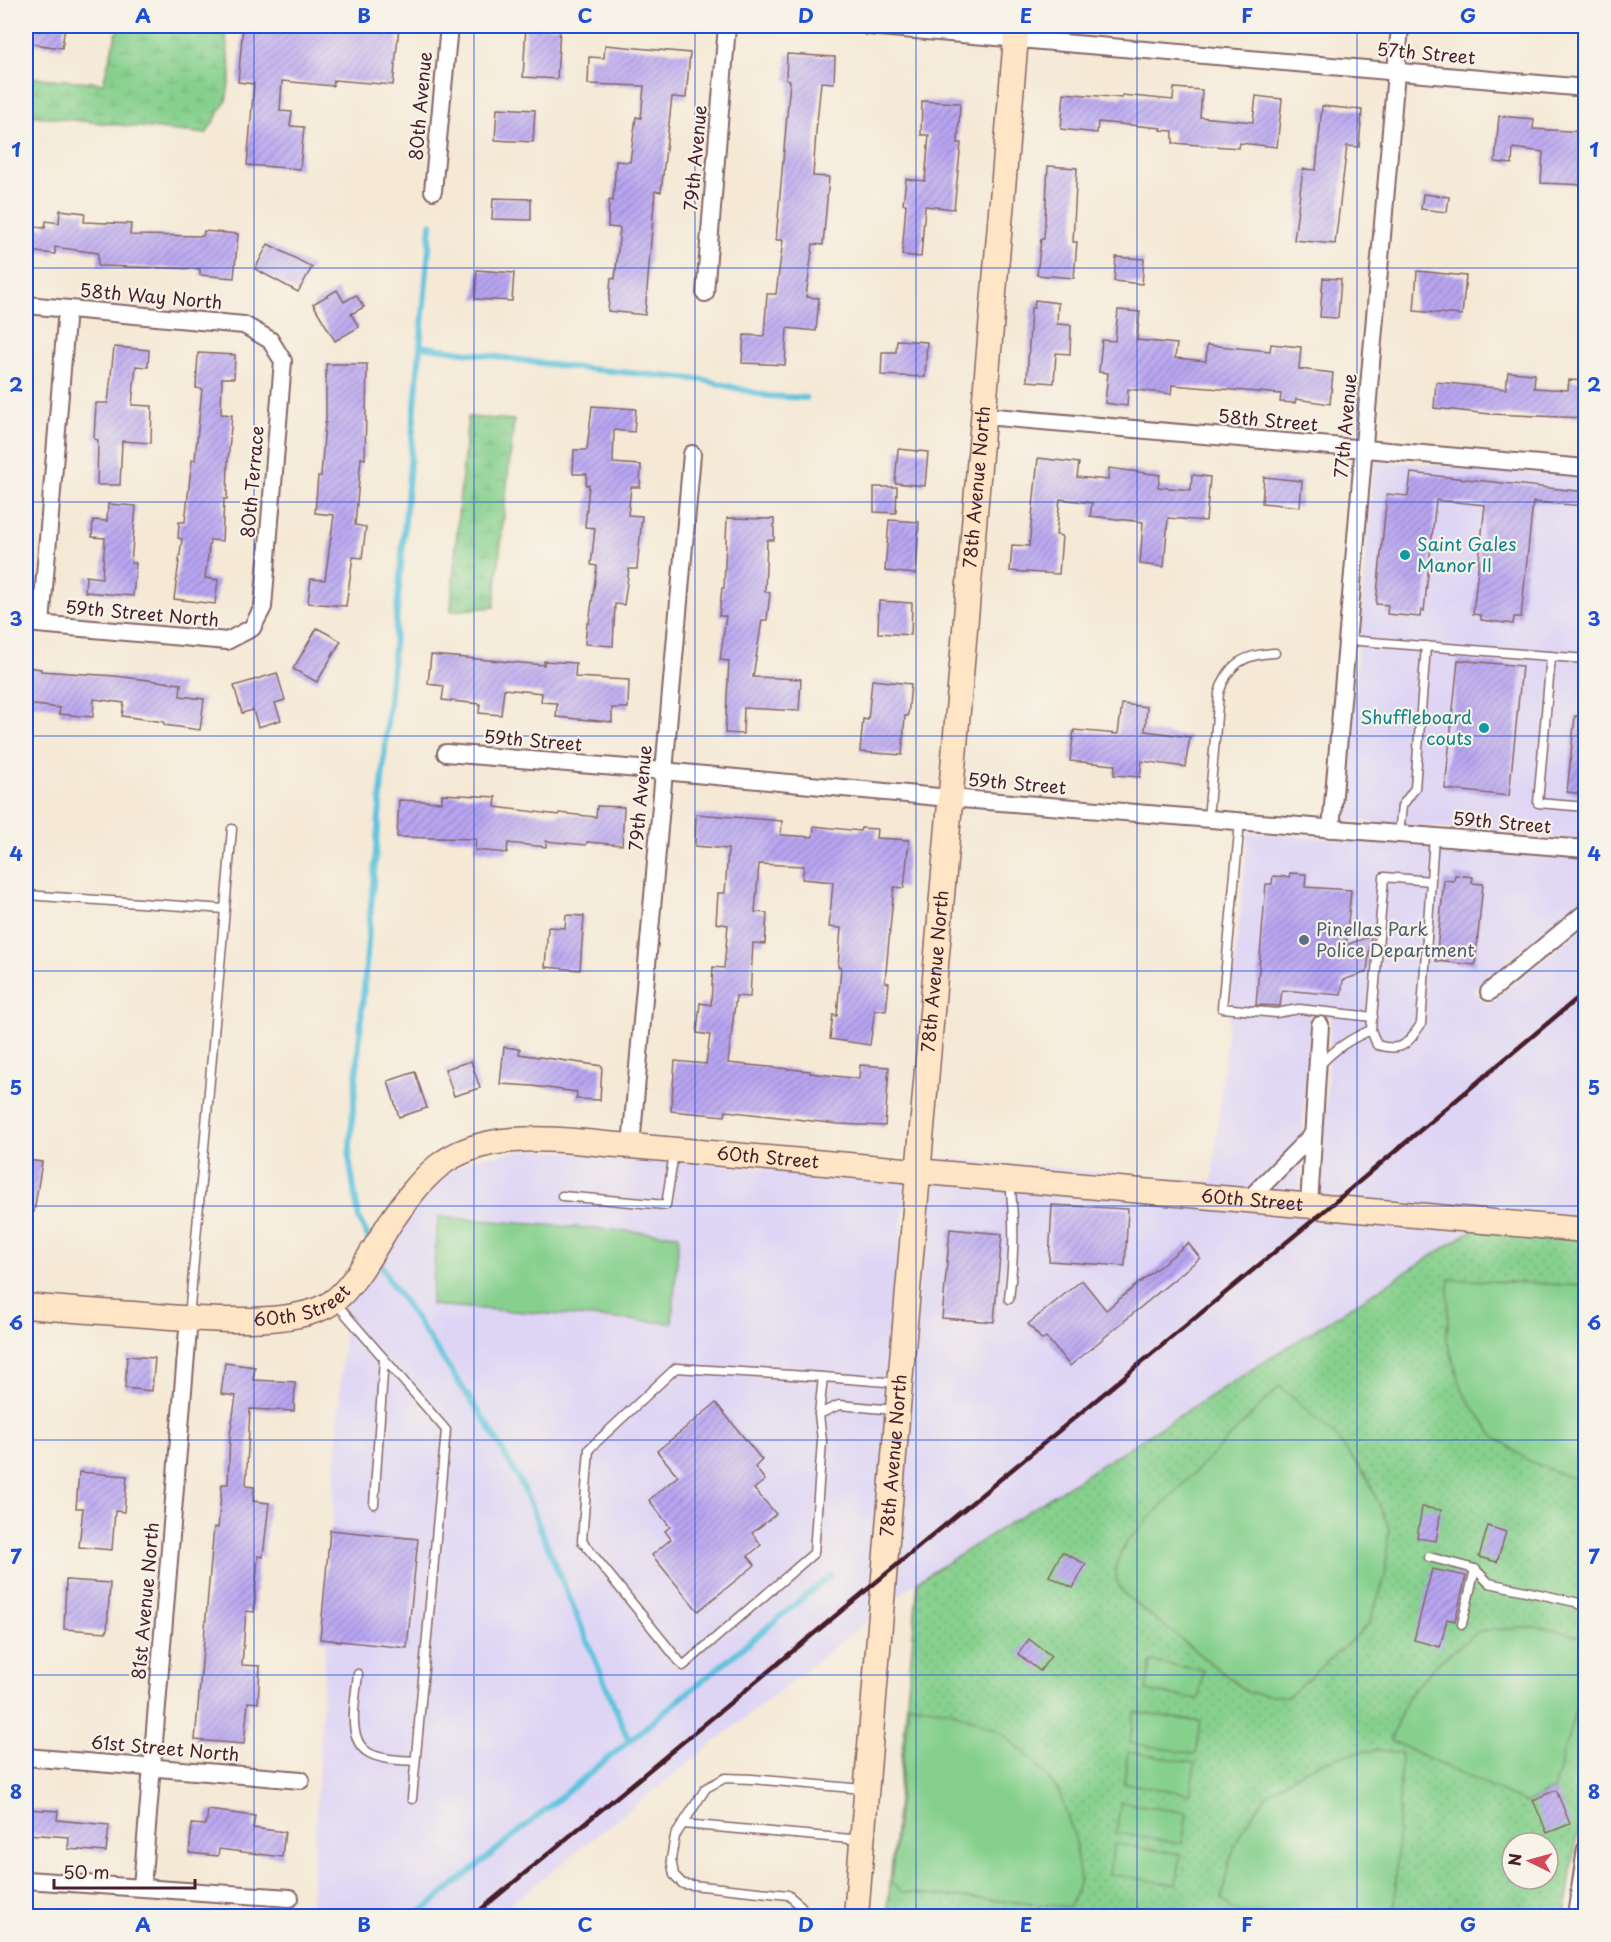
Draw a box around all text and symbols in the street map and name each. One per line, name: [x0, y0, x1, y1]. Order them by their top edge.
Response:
text: A: [135, 0, 151, 30]
text: B: [357, 0, 371, 30]
text: C: [577, 0, 593, 30]
text: D: [798, 0, 814, 30]
text: E: [1020, 0, 1032, 30]
text: F: [1241, 0, 1253, 30]
text: G: [1460, 0, 1476, 30]
street label: 57th Street: [1376, 35, 1477, 70]
street label: 80th Avenue: [401, 50, 438, 161]
street label: 79th Avenue: [676, 104, 713, 212]
text: 1: [11, 134, 21, 164]
text: 1: [1589, 134, 1599, 164]
street label: 58th Way North: [79, 276, 223, 315]
text: 2: [9, 369, 23, 399]
text: 2: [1587, 369, 1601, 399]
street label: 77th Avenue: [1326, 372, 1363, 479]
street label: 58th Street: [1217, 402, 1319, 437]
street label: 78th Avenue North: [955, 405, 996, 569]
street label: 80th Terrace: [233, 425, 270, 539]
place label: Saint Gales Manor II: [1417, 530, 1516, 578]
marker: Saint Gales Manor II: [1398, 548, 1412, 562]
street label: 59th Street North: [64, 592, 220, 633]
text: 3: [9, 603, 23, 633]
text: 3: [1587, 603, 1601, 633]
place label: Shuffleboard couts: [1360, 703, 1472, 751]
marker: Shuffleboard couts: [1477, 721, 1491, 735]
street label: 59th Street: [483, 722, 583, 757]
street label: 79th Avenue: [621, 744, 658, 852]
street label: 59th Street: [967, 765, 1067, 800]
street label: 59th Street: [1452, 804, 1552, 839]
text: 4: [9, 838, 23, 868]
text: 4: [1587, 838, 1601, 868]
street label: 78th Avenue North: [914, 889, 954, 1054]
place label: Pinellas Park Police Department: [1316, 915, 1475, 963]
marker: Pinellas Park Police Department: [1297, 933, 1311, 947]
text: 5: [10, 1072, 22, 1102]
text: 5: [1588, 1072, 1600, 1102]
street label: 60th Street: [716, 1139, 820, 1174]
street label: 60th Street: [1200, 1181, 1304, 1217]
street label: 60th Street: [252, 1278, 356, 1332]
text: 6: [9, 1307, 23, 1337]
text: 6: [1587, 1307, 1601, 1337]
street label: 78th Avenue North: [872, 1373, 913, 1538]
street label: 81st Avenue North: [124, 1521, 165, 1681]
text: 7: [10, 1541, 22, 1571]
text: 7: [1588, 1541, 1600, 1571]
street label: 61st Street North: [90, 1728, 241, 1767]
text: 8: [10, 1776, 22, 1806]
text: 8: [1588, 1776, 1600, 1806]
north arrow: [1500, 1831, 1560, 1891]
scale bar: [54, 1852, 195, 1890]
text: N: [1502, 1852, 1527, 1867]
text: 50 m: [63, 1858, 110, 1885]
text: A: [135, 1909, 151, 1939]
text: B: [357, 1909, 371, 1939]
text: C: [577, 1909, 593, 1939]
text: D: [798, 1909, 814, 1939]
text: E: [1020, 1909, 1032, 1939]
text: F: [1241, 1909, 1253, 1939]
text: G: [1460, 1909, 1476, 1939]

